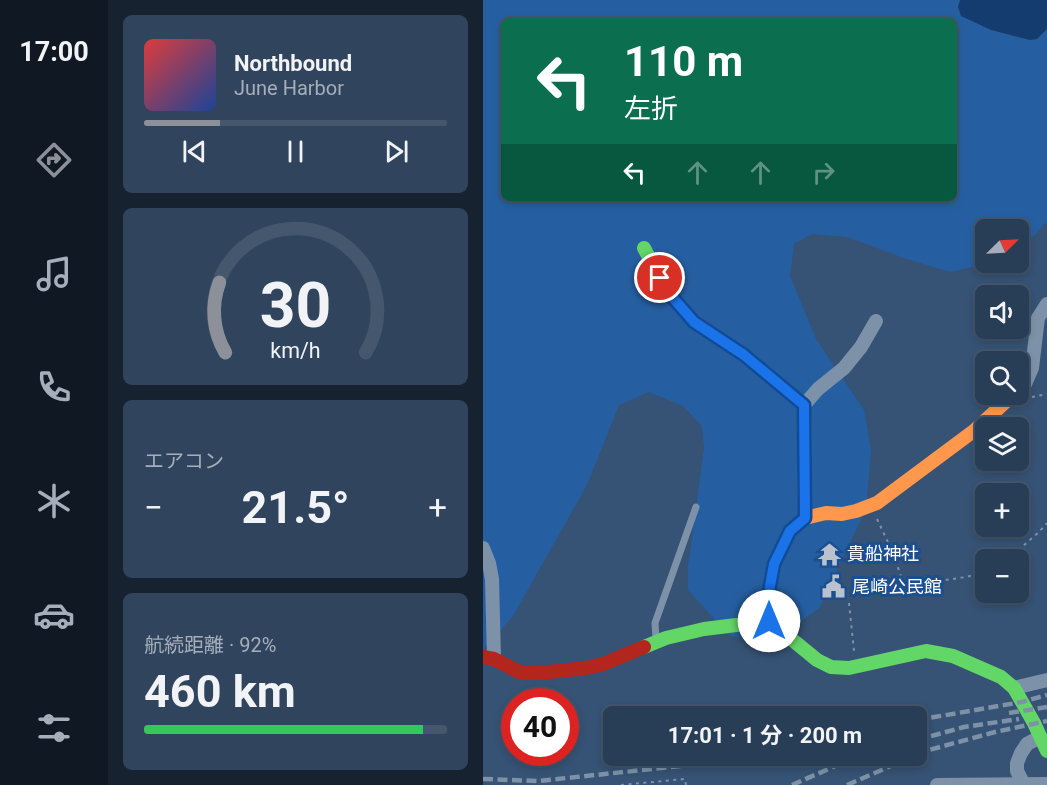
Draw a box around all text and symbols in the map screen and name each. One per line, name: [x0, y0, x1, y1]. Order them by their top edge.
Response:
text: 17:00: [19, 36, 89, 68]
text: 110 m: [624, 37, 743, 86]
icon: left: [525, 42, 603, 120]
text: Northbound: [234, 51, 352, 76]
text: June Harbor: [234, 76, 344, 100]
text: 左折: [624, 93, 678, 125]
icon: previous: [178, 135, 211, 168]
icon: pause: [279, 135, 312, 168]
icon: next: [380, 135, 413, 168]
icon: directions: [33, 139, 75, 181]
icon: left: [618, 156, 651, 189]
icon: ahead: [681, 156, 714, 189]
icon: ahead: [744, 156, 777, 189]
icon: right: [807, 156, 840, 189]
north arrow: [975, 219, 1029, 273]
map controls: [975, 219, 1029, 603]
pin: [634, 252, 685, 303]
icon: music: [33, 253, 75, 295]
icon: arrive: [643, 261, 676, 294]
text: 30: [260, 269, 331, 342]
button: sound: [975, 285, 1029, 339]
text: km/h: [270, 339, 321, 364]
button: search: [975, 351, 1029, 405]
icon: phone: [33, 366, 75, 408]
button: layers: [975, 417, 1029, 471]
text: エアコン: [144, 449, 224, 473]
icon: climate: [33, 480, 75, 522]
text: 21.5°: [242, 481, 350, 534]
button: +: [975, 483, 1029, 537]
text: −: [144, 488, 163, 527]
text: +: [428, 488, 447, 527]
temple icon: 貴船神社: [816, 541, 842, 567]
place label: 貴船神社: [847, 543, 919, 564]
button: −: [975, 549, 1029, 603]
public building icon: 尾崎公民館: [821, 574, 847, 600]
place label: 尾崎公民館: [852, 576, 942, 597]
position arrow: [737, 589, 801, 653]
icon: car: [33, 594, 75, 636]
text: 航続距離 · 92%: [144, 633, 276, 657]
text: 460 km: [144, 665, 296, 718]
speed limit sign: 40: [501, 688, 579, 766]
icon: filters: [33, 707, 75, 749]
text: 17:01 · 1 分 · 200 m: [668, 723, 862, 748]

